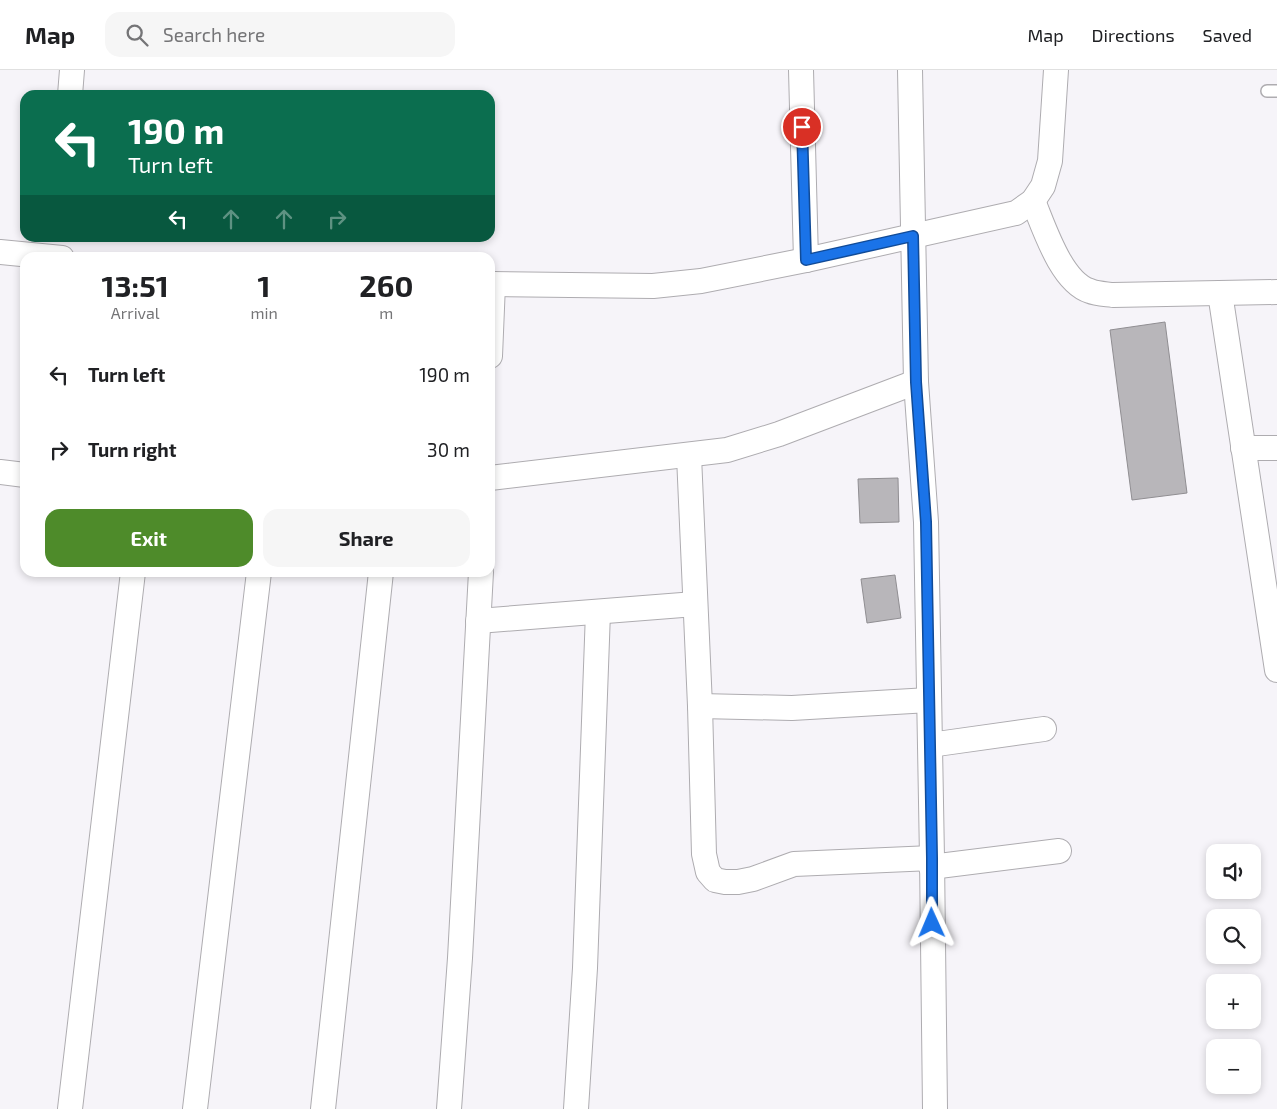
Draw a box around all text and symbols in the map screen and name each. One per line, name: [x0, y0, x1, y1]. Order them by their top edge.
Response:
search box: [105, 12, 455, 57]
text: Map: [25, 20, 75, 49]
icon: search: [123, 21, 151, 49]
text: Search here: [163, 23, 265, 46]
text: Map: [1027, 24, 1064, 46]
text: Directions: [1092, 24, 1175, 46]
text: Saved: [1203, 24, 1252, 46]
pin: [781, 106, 823, 148]
text: 190 m: [128, 109, 224, 151]
icon: left: [45, 110, 110, 175]
icon: arrive: [788, 113, 816, 141]
text: Turn left: [128, 151, 213, 177]
icon: left: [164, 205, 192, 233]
icon: ahead: [217, 205, 245, 233]
icon: ahead: [270, 205, 298, 233]
icon: right: [323, 205, 351, 233]
text: 13:51: [102, 267, 169, 303]
text: 1: [258, 267, 271, 303]
text: 260: [359, 267, 413, 303]
text: Arrival: [111, 303, 160, 322]
text: min: [250, 303, 278, 322]
text: m: [379, 303, 393, 322]
icon: left: [45, 361, 73, 389]
text: Turn left: [88, 363, 165, 386]
text: 190 m: [419, 363, 470, 386]
icon: right: [45, 436, 73, 464]
text: Turn right: [88, 438, 176, 461]
text: 30 m: [427, 438, 470, 461]
button: Exit: [45, 509, 253, 567]
button: Share: [263, 509, 470, 567]
map controls: [1206, 844, 1261, 1094]
button: sound: [1206, 844, 1261, 899]
position arrow: [905, 896, 957, 948]
button: search: [1206, 909, 1261, 964]
button: +: [1206, 974, 1261, 1029]
button: −: [1206, 1039, 1261, 1094]

